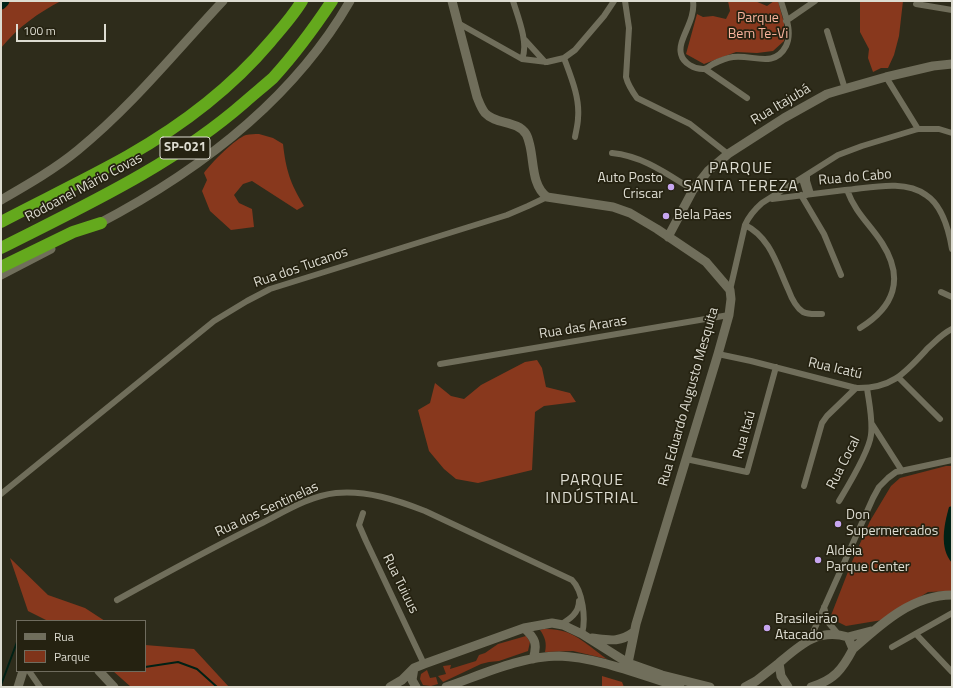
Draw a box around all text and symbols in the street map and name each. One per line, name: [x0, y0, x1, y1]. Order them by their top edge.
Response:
park label: Parque Bem Te-Vi: [728, 11, 788, 44]
scale bar: [18, 16, 108, 42]
text: 100 m: [23, 21, 56, 40]
street label: Rua Itajubá: [748, 81, 814, 129]
road number: SP-021: [160, 137, 210, 159]
street label: Rodoanel Mário Covas: [22, 150, 146, 226]
district label: PARQUE SANTA TEREZA: [683, 159, 799, 197]
street label: Rua do Cabo: [818, 166, 892, 190]
place label: Auto Posto Criscar: [597, 171, 663, 204]
marker: Auto Posto Criscar: [666, 182, 676, 192]
place label: Bela Pães: [674, 208, 732, 224]
marker: Bela Pães: [661, 211, 671, 221]
street label: Rua dos Tucanos: [252, 244, 350, 292]
street label: Rua Eduardo Augusto Mesquita: [655, 306, 723, 488]
street label: Rua das Araras: [538, 313, 628, 343]
street label: Rua Icatú: [806, 355, 864, 383]
street label: Rua Itaú: [730, 409, 760, 461]
street label: Rua Cocal: [824, 434, 864, 492]
district label: PARQUE INDÚSTRIAL: [545, 471, 639, 509]
street label: Rua dos Sentinelas: [213, 479, 321, 541]
place label: Don Supermercados: [846, 508, 938, 540]
marker: Don Supermercados: [833, 519, 843, 529]
place label: Aldeia Parque Center: [826, 544, 910, 576]
street label: Rua Tuiuus: [378, 551, 422, 617]
marker: Aldeia Parque Center: [813, 555, 823, 565]
place label: Brasileirão Atacado: [775, 612, 838, 644]
legend: [16, 620, 146, 672]
marker: Brasileirão Atacado: [762, 623, 772, 633]
text: Rua: [54, 627, 74, 646]
text: Parque: [54, 647, 90, 666]

